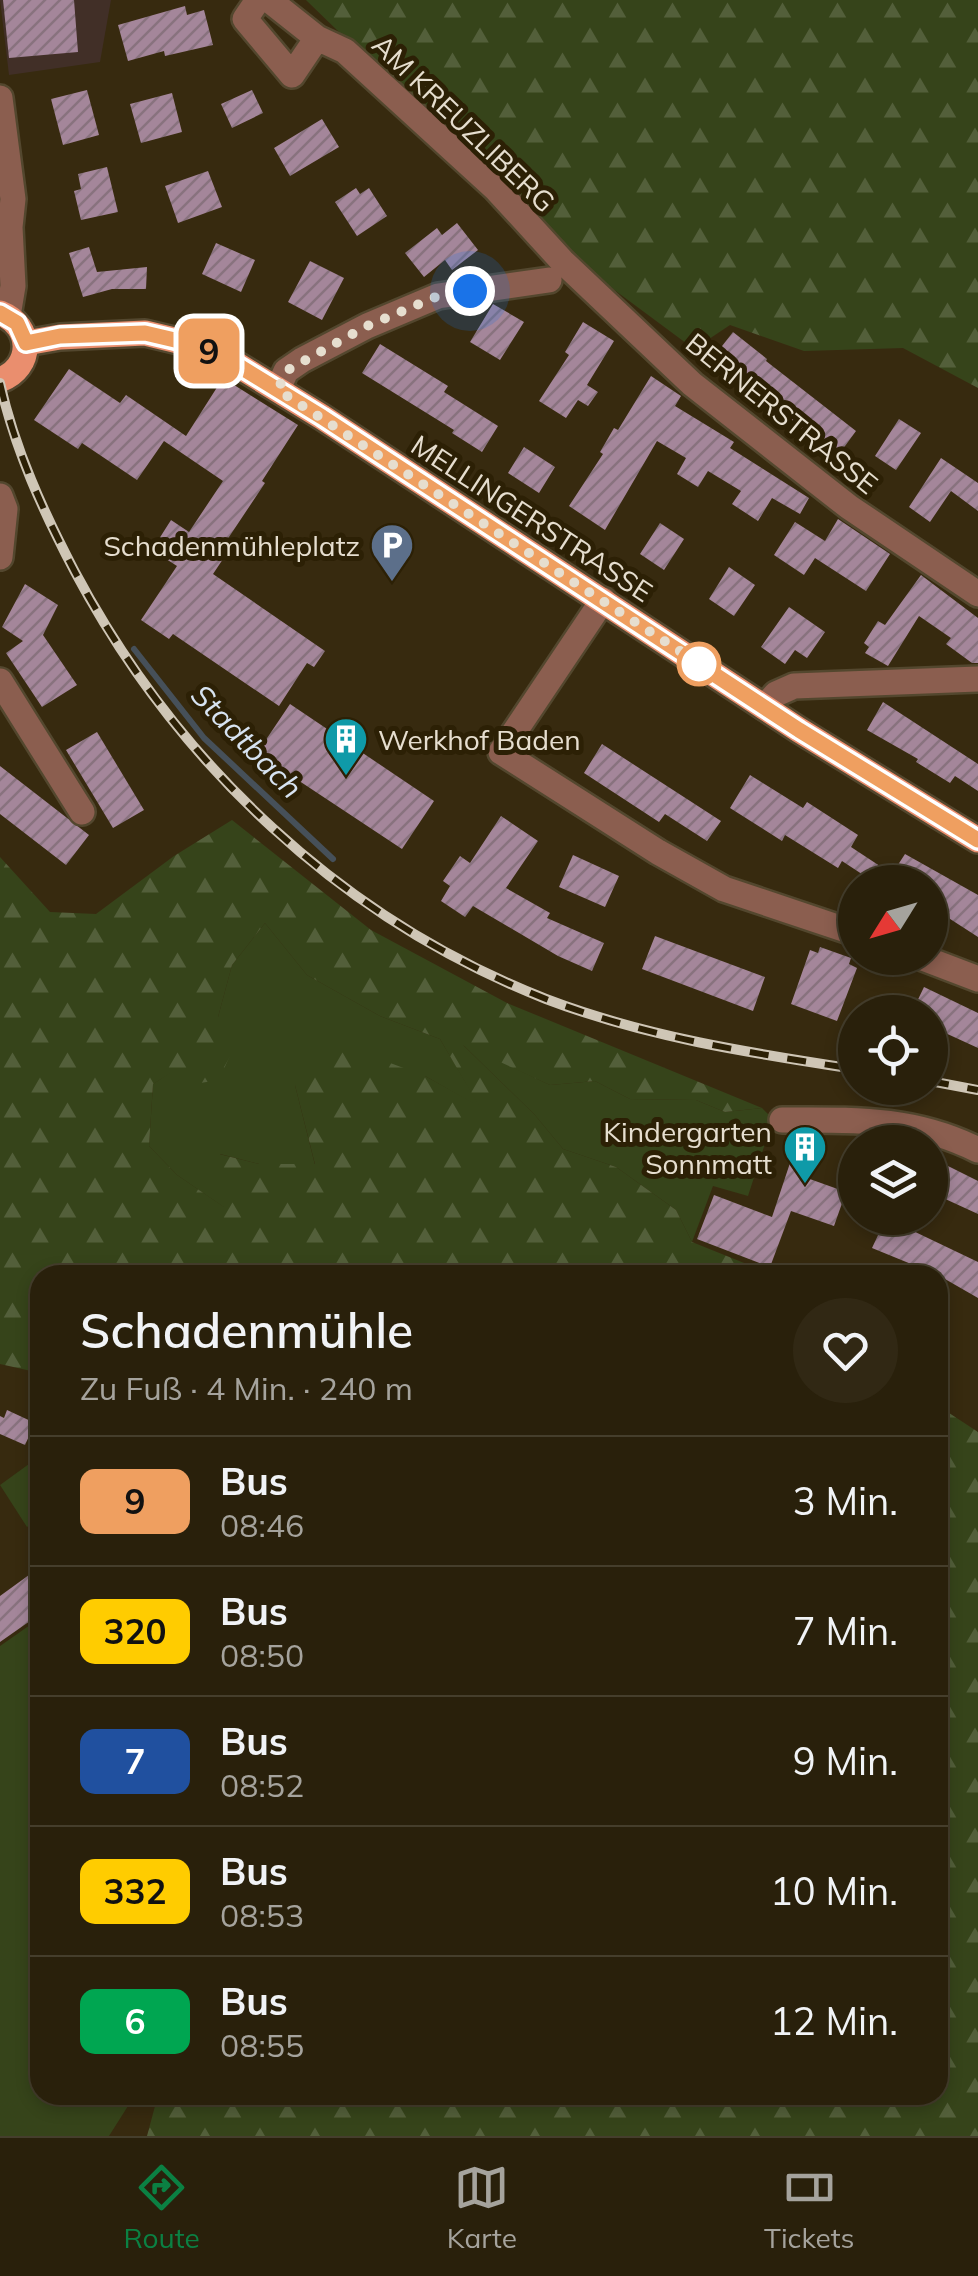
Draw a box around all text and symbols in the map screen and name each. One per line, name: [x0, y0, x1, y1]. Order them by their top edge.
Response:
street label: AM KREUZLIBERG: [365, 27, 563, 219]
your location: [445, 266, 495, 316]
line badge: 9: [176, 318, 242, 384]
street label: BERNERSTRASSE: [679, 325, 885, 501]
text: 9: [198, 329, 220, 373]
street label: MELLINGERSTRASSE: [405, 427, 659, 609]
parking icon: Schadenmühleplatz: [369, 522, 415, 583]
place label: Schadenmühleplatz: [103, 528, 360, 563]
unlabelled marker: [678, 643, 720, 685]
water label: Stadtbach: [183, 676, 311, 806]
building icon: Werkhof Baden: [323, 716, 369, 777]
place label: Werkhof Baden: [378, 722, 581, 757]
north arrow: [838, 865, 948, 975]
map controls: [838, 865, 948, 1235]
button: locate: [838, 995, 948, 1105]
place label: Kindergarten Sonnmatt: [603, 1114, 772, 1181]
building icon: Kindergarten Sonnmatt: [782, 1124, 828, 1185]
button: layers: [838, 1125, 948, 1235]
button: heart: [793, 1298, 898, 1403]
text: Schadenmühle: [80, 1300, 413, 1360]
text: Zu Fuß · 4 Min. · 240 m: [80, 1368, 413, 1408]
text: Bus: [220, 1457, 288, 1505]
text: 3 Min.: [793, 1477, 898, 1525]
text: 9: [124, 1479, 146, 1523]
text: 08:46: [220, 1505, 304, 1545]
text: Bus: [220, 1587, 288, 1635]
text: 7 Min.: [793, 1607, 898, 1655]
text: 320: [103, 1609, 167, 1653]
text: 08:50: [220, 1635, 304, 1675]
text: Bus: [220, 1717, 288, 1765]
text: 9 Min.: [793, 1737, 898, 1785]
text: 7: [124, 1739, 146, 1783]
text: 08:52: [220, 1765, 304, 1805]
text: Bus: [220, 1847, 288, 1895]
text: 10 Min.: [770, 1867, 898, 1915]
text: 332: [103, 1869, 167, 1913]
text: 08:53: [220, 1895, 304, 1935]
text: Bus: [220, 1977, 288, 2025]
text: 12 Min.: [770, 1997, 898, 2045]
text: 6: [124, 1999, 146, 2043]
text: 08:55: [220, 2025, 304, 2065]
tab: Route: [124, 2160, 200, 2255]
tab: Karte: [447, 2160, 517, 2255]
tab: Tickets: [764, 2160, 854, 2255]

